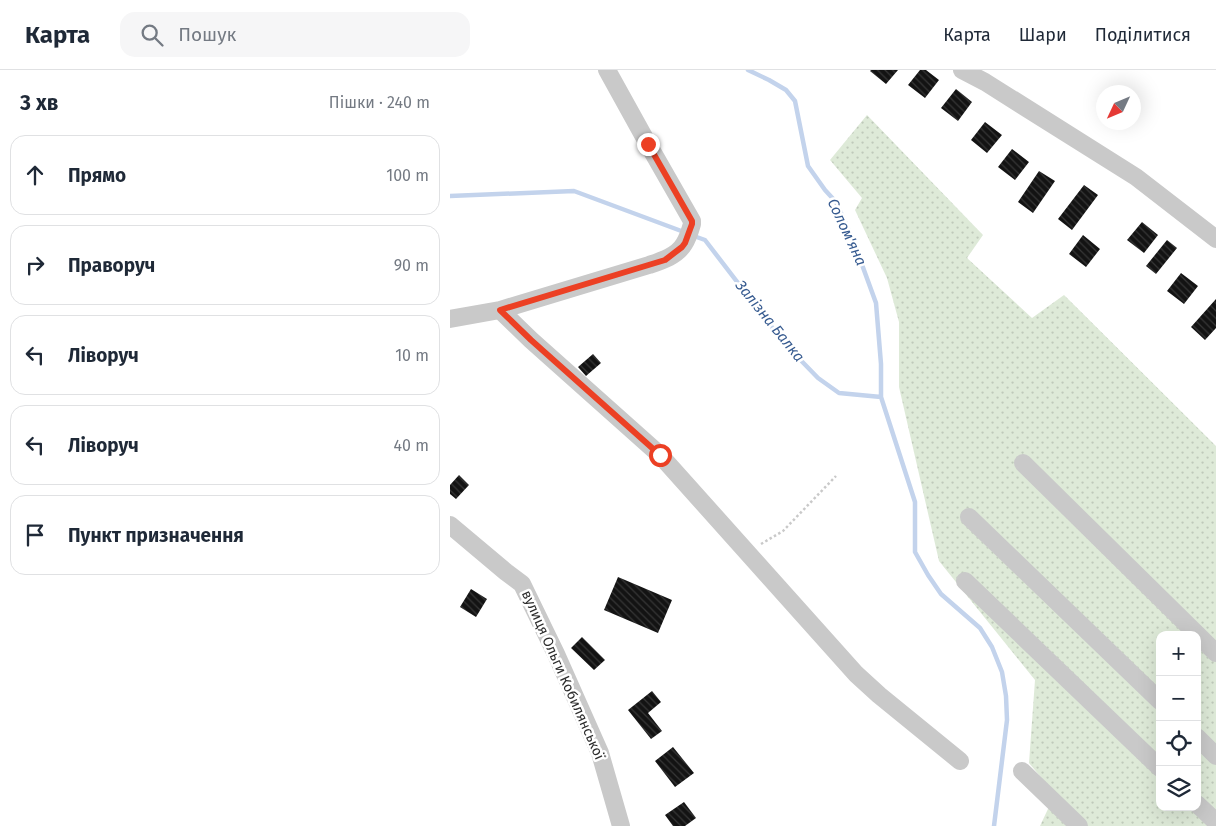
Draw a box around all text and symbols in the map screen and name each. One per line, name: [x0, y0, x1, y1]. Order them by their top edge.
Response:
search box: [120, 12, 470, 57]
text: Карта: [25, 21, 90, 49]
icon: search: [138, 21, 166, 49]
text: Пошук: [178, 23, 236, 46]
text: Карта: [943, 24, 991, 46]
text: Шари: [1019, 24, 1067, 46]
text: Поділитися: [1095, 24, 1191, 46]
north arrow: [1096, 85, 1141, 130]
text: 3 хв: [20, 90, 58, 116]
text: Пішки · 240 m: [329, 93, 430, 112]
route end: [637, 133, 660, 156]
icon: ahead: [21, 161, 49, 189]
text: Прямо: [68, 164, 126, 187]
text: 100 m: [386, 166, 429, 185]
water label: Солом'яна: [824, 195, 870, 269]
icon: right: [21, 251, 49, 279]
text: Праворуч: [68, 254, 155, 277]
text: 90 m: [394, 256, 429, 275]
water label: Залізна Балка: [731, 276, 808, 365]
icon: left: [21, 341, 49, 369]
text: Ліворуч: [68, 344, 139, 367]
text: 10 m: [395, 346, 429, 365]
icon: left: [21, 431, 49, 459]
text: Ліворуч: [68, 434, 139, 457]
text: 40 m: [394, 436, 429, 455]
route start: [649, 444, 672, 467]
icon: arrive: [21, 521, 49, 549]
text: Пункт призначення: [68, 524, 244, 547]
street label: вулиця Ольги Кобилянської: [518, 588, 609, 763]
map controls: [1156, 631, 1201, 811]
button: +: [1156, 631, 1201, 676]
button: −: [1156, 676, 1201, 721]
button: locate: [1156, 721, 1201, 766]
button: layers: [1156, 766, 1201, 811]

